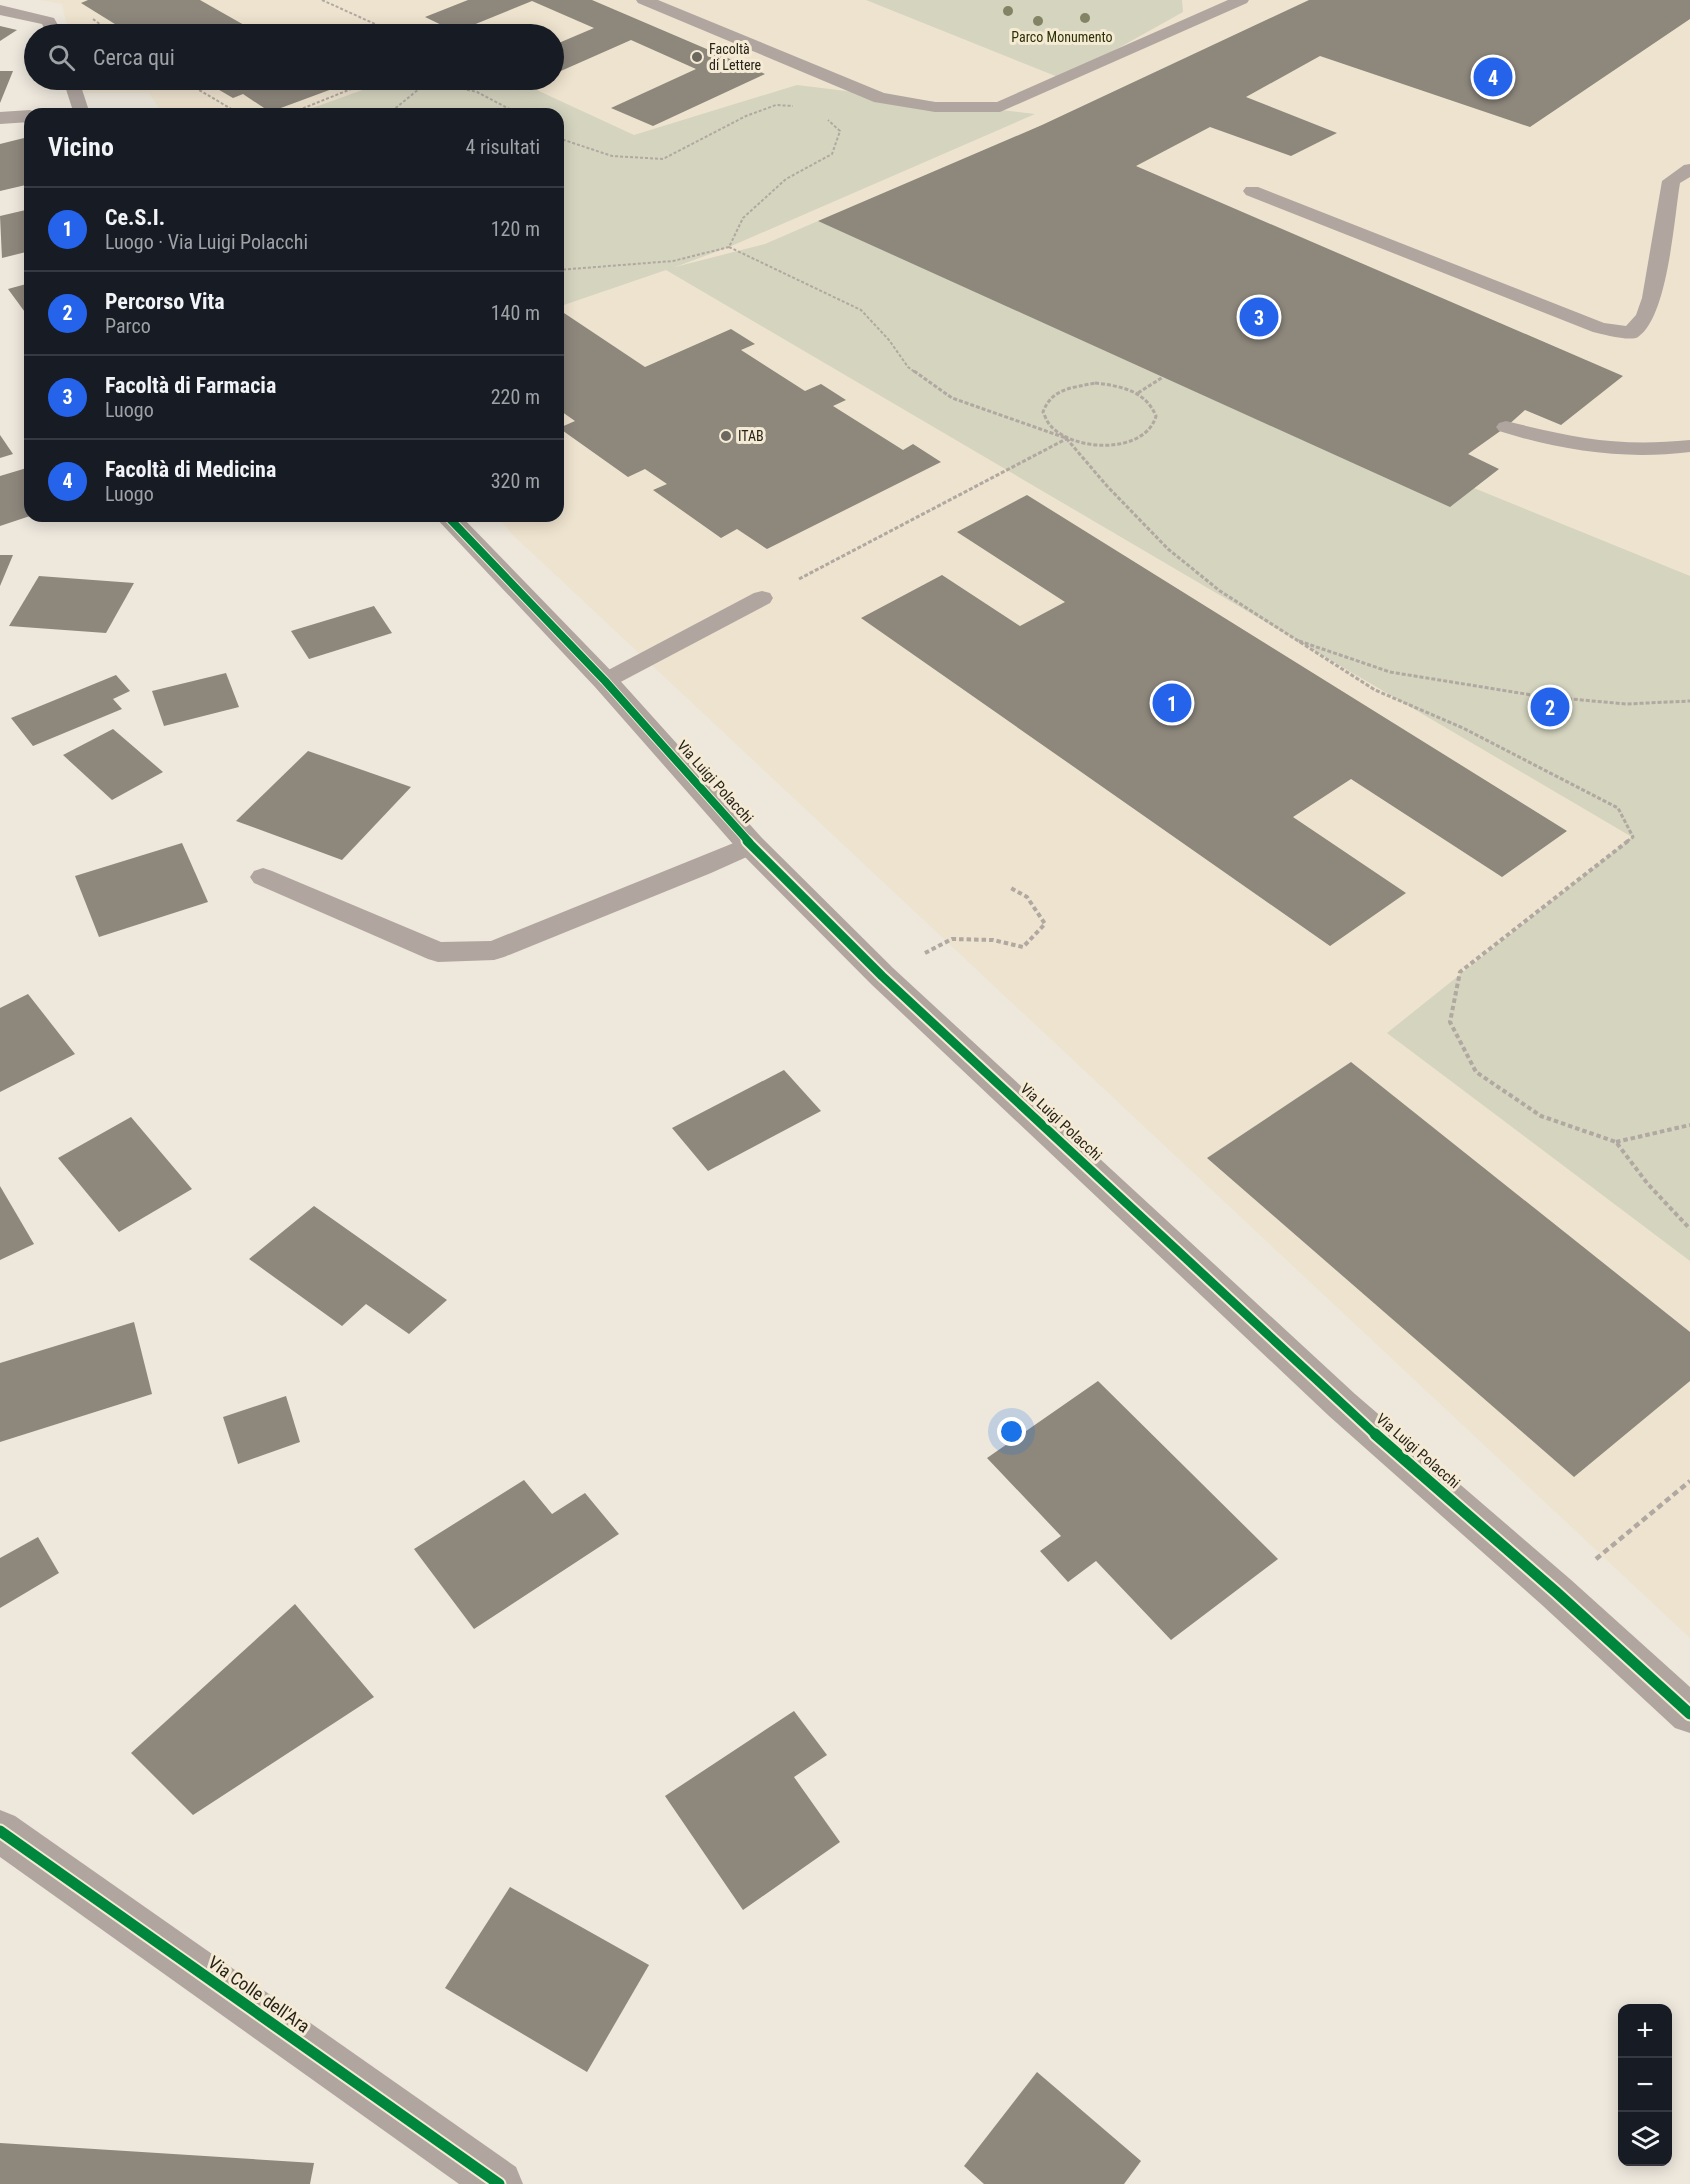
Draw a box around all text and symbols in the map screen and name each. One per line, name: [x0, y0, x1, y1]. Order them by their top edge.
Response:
search box: [24, 24, 564, 90]
park label: Parco Monumento: [1011, 29, 1113, 45]
icon: search: [45, 41, 78, 74]
place label: Facoltà di Lettere: [709, 41, 762, 73]
text: Cerca qui: [93, 45, 175, 70]
marker: Facoltà di Lettere: [690, 50, 704, 64]
pin: 4: [1474, 54, 1512, 100]
text: Vicino: [48, 132, 114, 162]
text: 4 risultati: [465, 135, 540, 159]
text: Ce.S.I.: [105, 205, 165, 230]
text: 1: [62, 217, 73, 241]
text: 120 m: [491, 217, 540, 241]
text: Luogo · Via Luigi Polacchi: [105, 230, 308, 254]
text: Percorso Vita: [105, 289, 225, 314]
pin: 3: [1240, 294, 1278, 340]
text: 2: [62, 301, 73, 325]
text: 140 m: [491, 301, 540, 325]
text: Parco: [105, 314, 151, 338]
text: Facoltà di Farmacia: [105, 373, 276, 398]
text: 3: [62, 385, 73, 409]
text: 220 m: [491, 385, 540, 409]
text: Luogo: [105, 398, 154, 422]
place label: ITAB: [738, 428, 764, 444]
marker: ITAB: [719, 429, 733, 443]
text: Facoltà di Medicina: [105, 457, 276, 482]
text: 4: [62, 469, 73, 493]
text: 320 m: [491, 469, 540, 493]
text: Luogo: [105, 482, 154, 506]
pin: 1: [1152, 680, 1192, 726]
pin: 2: [1530, 684, 1570, 730]
street label: Via Luigi Polacchi: [673, 737, 757, 827]
street label: Via Luigi Polacchi: [1016, 1080, 1106, 1164]
street label: Via Luigi Polacchi: [1372, 1410, 1464, 1492]
your location: [997, 1417, 1026, 1446]
street label: Via Colle dell'Ara: [204, 1951, 314, 2037]
map controls: [1618, 2004, 1672, 2166]
button: +: [1618, 2004, 1672, 2058]
button: −: [1618, 2058, 1672, 2112]
button: layers: [1618, 2112, 1672, 2166]

